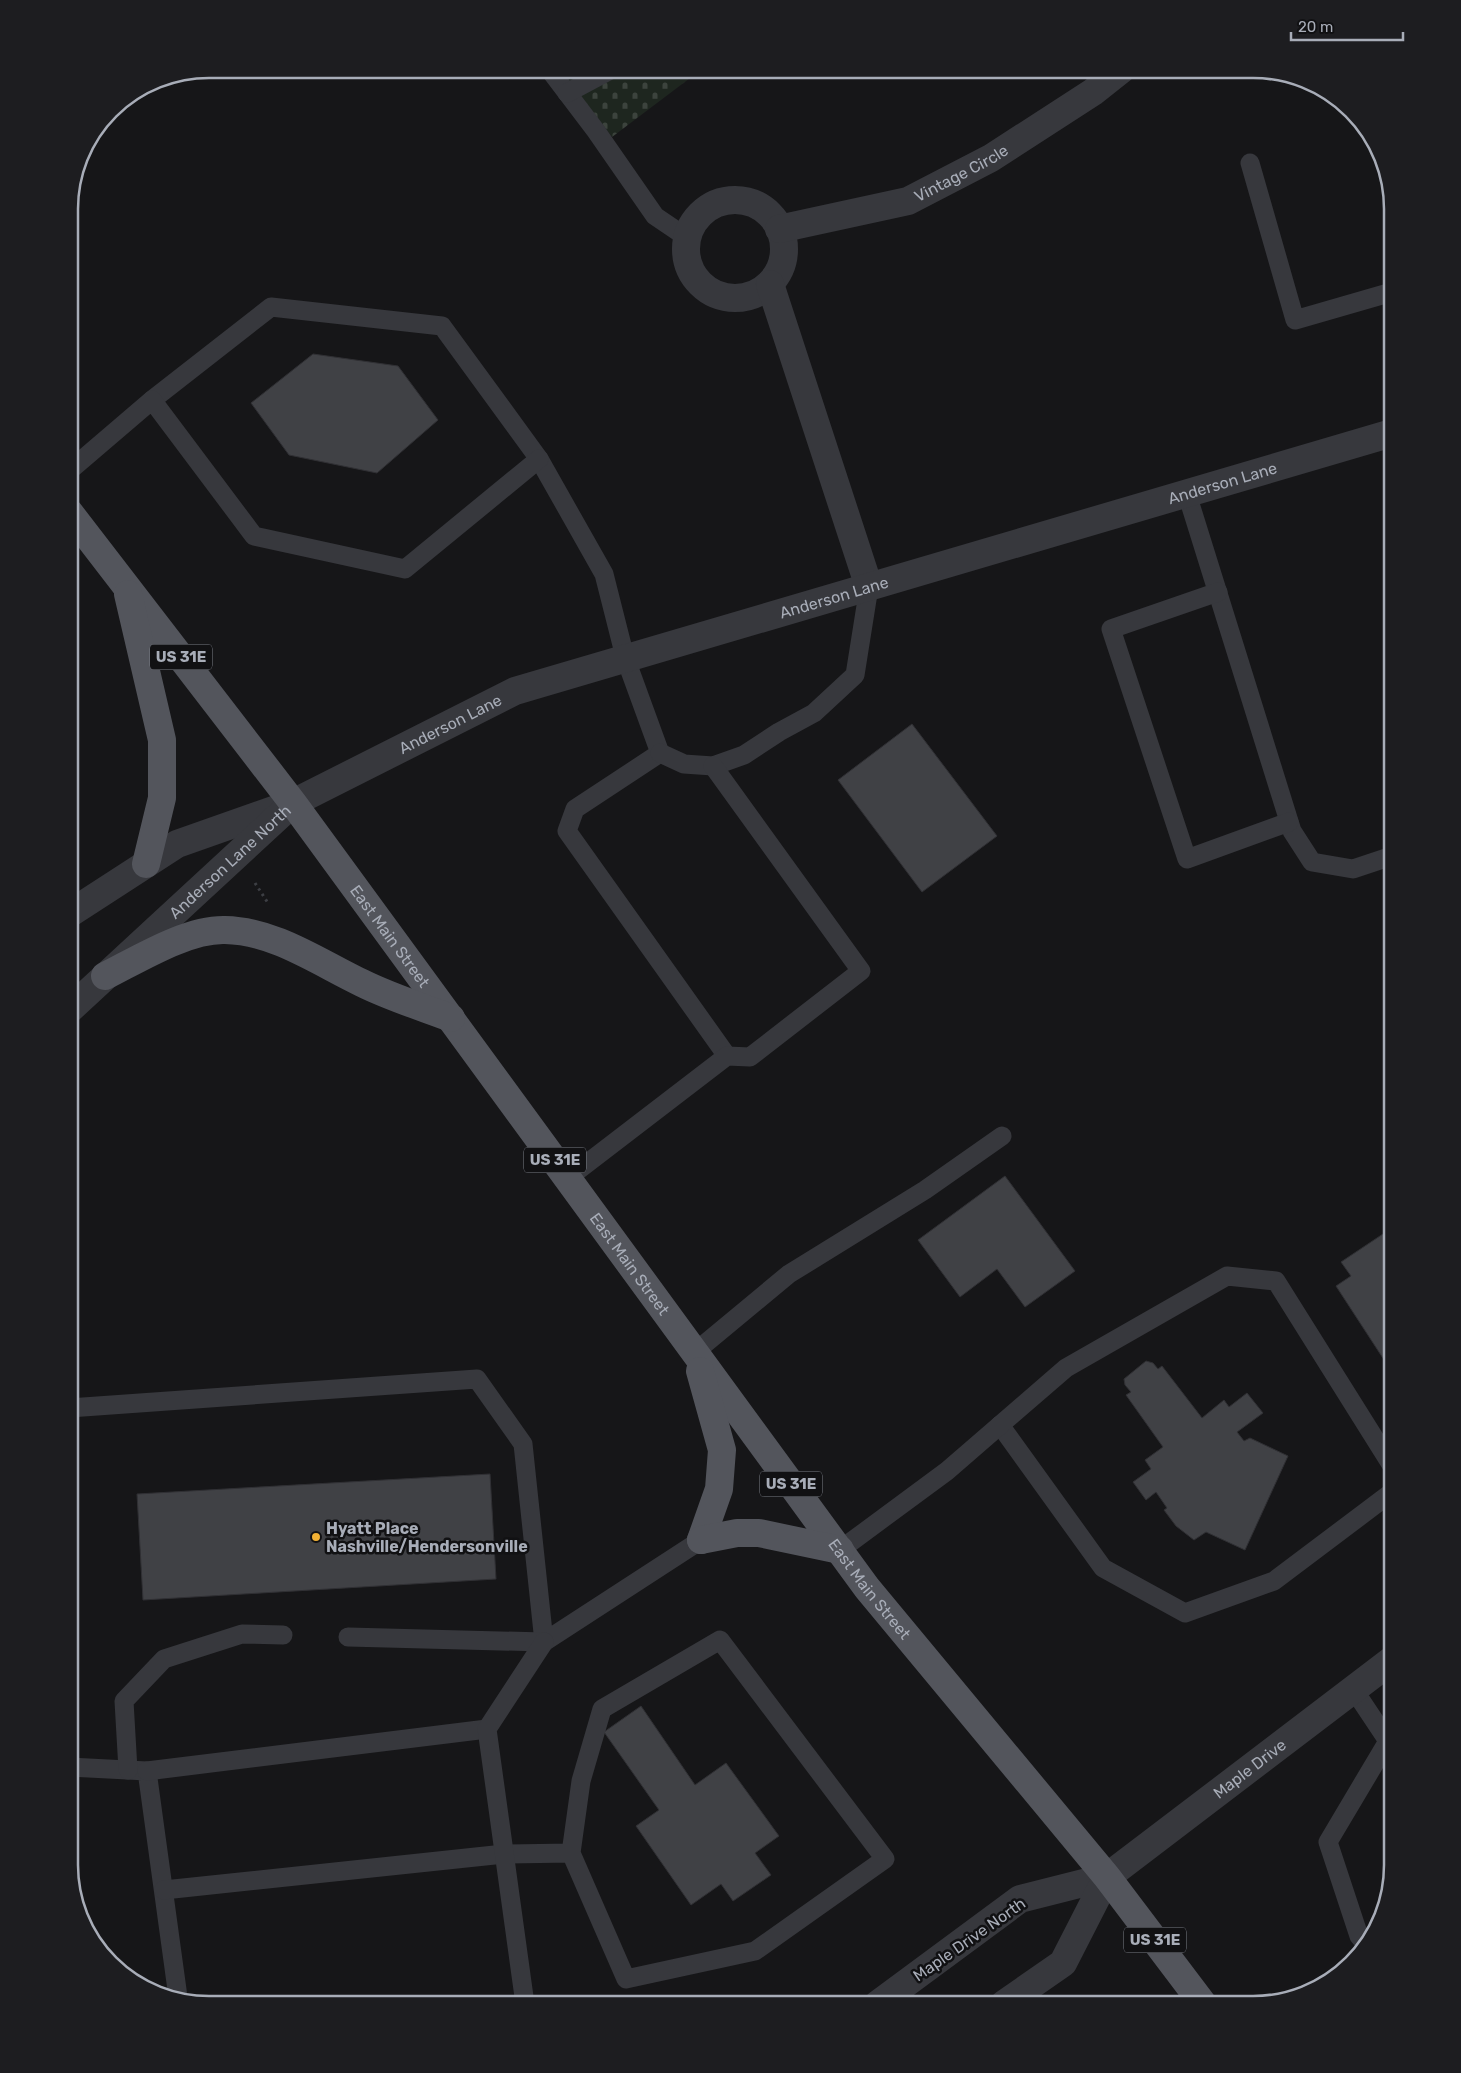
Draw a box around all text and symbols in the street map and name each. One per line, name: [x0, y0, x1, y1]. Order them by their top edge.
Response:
scale bar: [1291, 10, 1404, 42]
text: 20 m: [1298, 18, 1333, 36]
street label: Vintage Circle: [911, 140, 1012, 206]
street label: Anderson Lane: [1166, 458, 1279, 508]
street label: Anderson Lane: [777, 573, 891, 623]
road number: US 31E: [150, 644, 212, 670]
street label: Anderson Lane: [396, 690, 505, 758]
street label: Anderson Lane North: [165, 801, 295, 923]
street label: East Main Street: [346, 881, 434, 991]
road number: US 31E: [524, 1148, 586, 1172]
street label: East Main Street: [586, 1209, 673, 1319]
road number: US 31E: [760, 1472, 822, 1496]
place label: Hyatt Place Nashville/Hendersonville: [326, 1519, 528, 1556]
marker: Hyatt Place Nashville/Hendersonville: [310, 1531, 322, 1543]
street label: East Main Street: [824, 1535, 914, 1643]
street label: Maple Drive: [1210, 1735, 1290, 1803]
street label: Maple Drive North: [910, 1894, 1029, 1985]
road number: US 31E: [1124, 1928, 1186, 1952]

